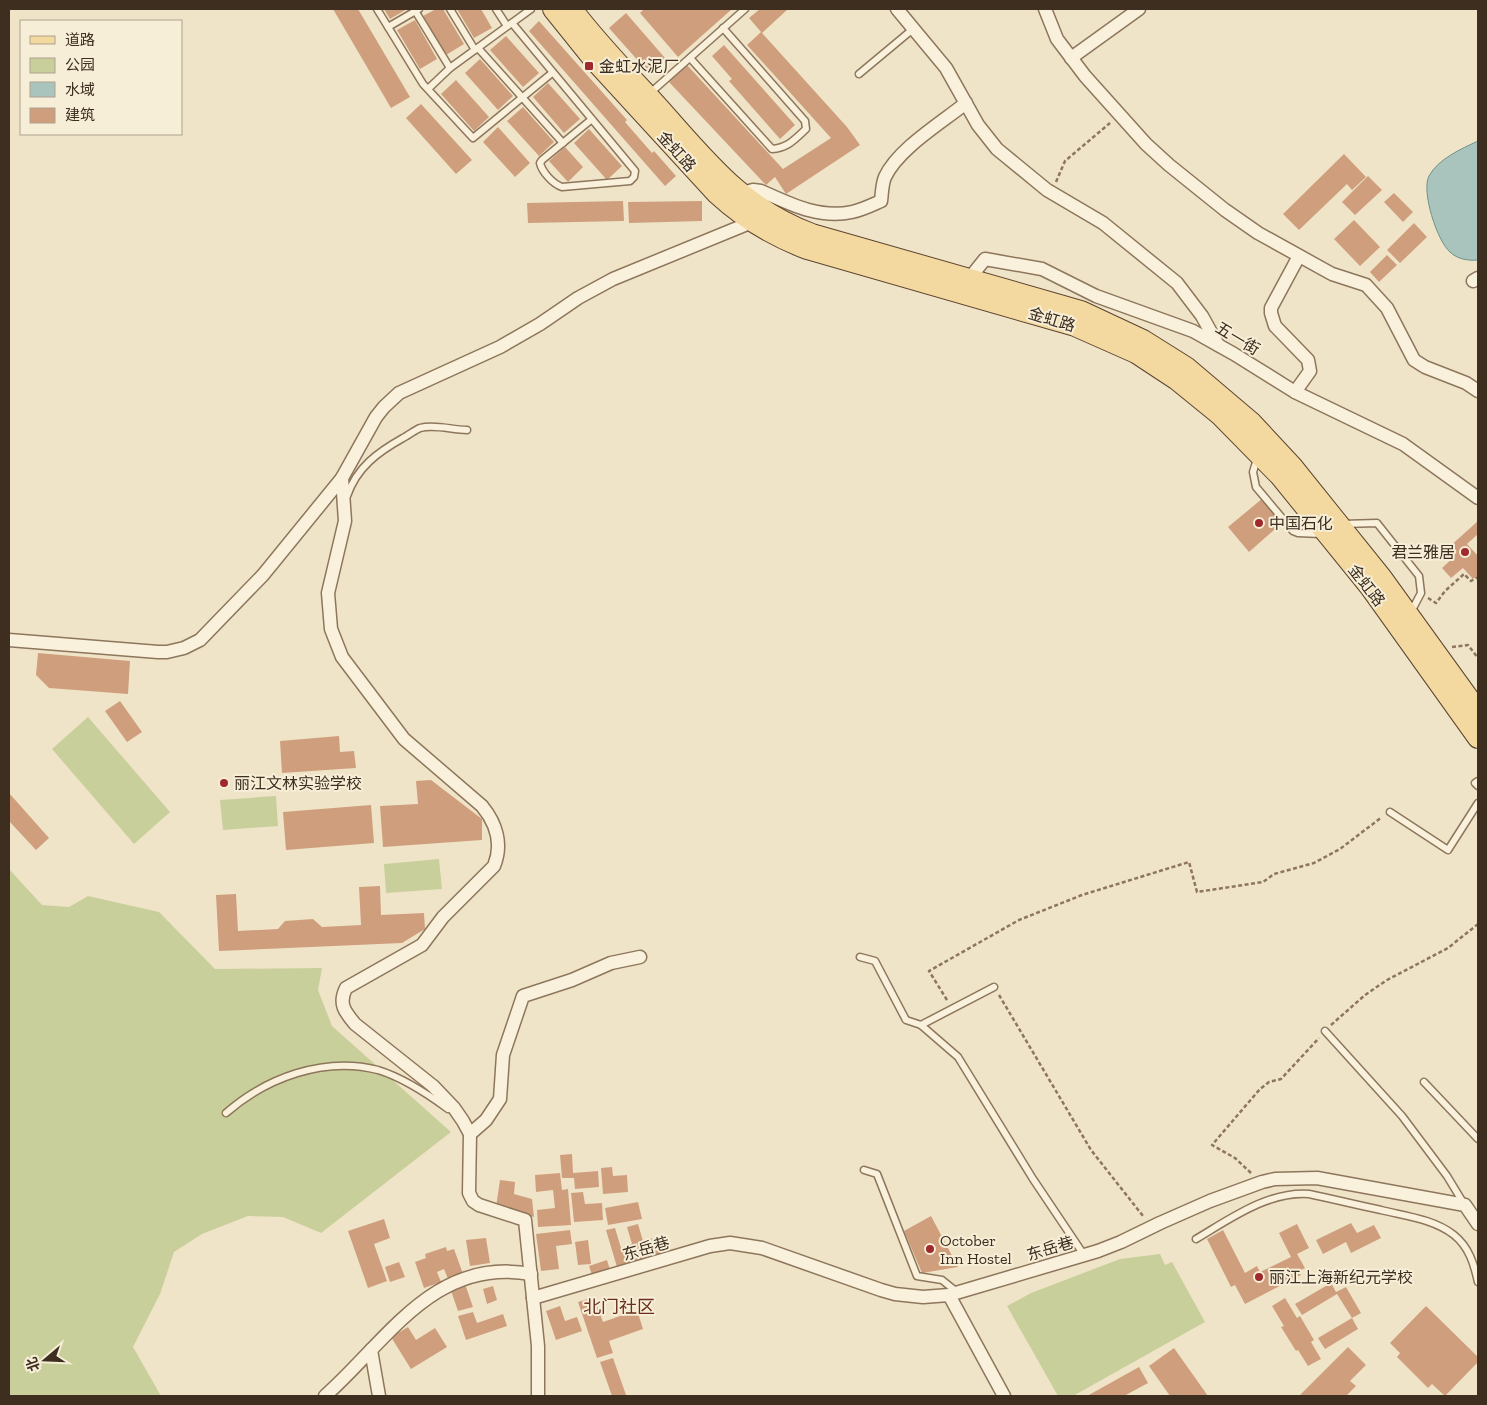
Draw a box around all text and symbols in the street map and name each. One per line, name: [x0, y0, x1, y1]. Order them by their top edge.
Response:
legend: [20, 20, 182, 135]
text: 道路: [65, 31, 95, 49]
text: 公园: [65, 56, 95, 74]
place label: 金虹水泥厂: [599, 57, 679, 76]
marker: 金虹水泥厂: [583, 60, 595, 72]
text: 水域: [65, 81, 95, 99]
text: 建筑: [65, 106, 95, 124]
street label: 金虹路: [654, 127, 700, 176]
street label: 金虹路: [1026, 303, 1078, 336]
street label: 五一街: [1212, 318, 1263, 359]
place label: 中国石化: [1269, 514, 1333, 533]
marker: 中国石化: [1253, 517, 1265, 529]
place label: 君兰雅居: [1391, 543, 1455, 562]
marker: 君兰雅居: [1459, 546, 1471, 558]
street label: 金虹路: [1344, 561, 1389, 610]
place label: 丽江文林实验学校: [234, 774, 362, 793]
marker: 丽江文林实验学校: [218, 777, 230, 789]
place label: October Inn Hostel: [940, 1231, 1012, 1268]
street label: 东岳巷: [1024, 1232, 1076, 1265]
street label: 东岳巷: [620, 1233, 672, 1264]
marker: October Inn Hostel: [924, 1243, 936, 1255]
place label: 丽江上海新纪元学校: [1269, 1268, 1413, 1287]
marker: 丽江上海新纪元学校: [1253, 1271, 1265, 1283]
district label: 北门社区: [583, 1296, 655, 1318]
north arrow: [20, 1335, 70, 1385]
text: 北: [23, 1355, 43, 1373]

